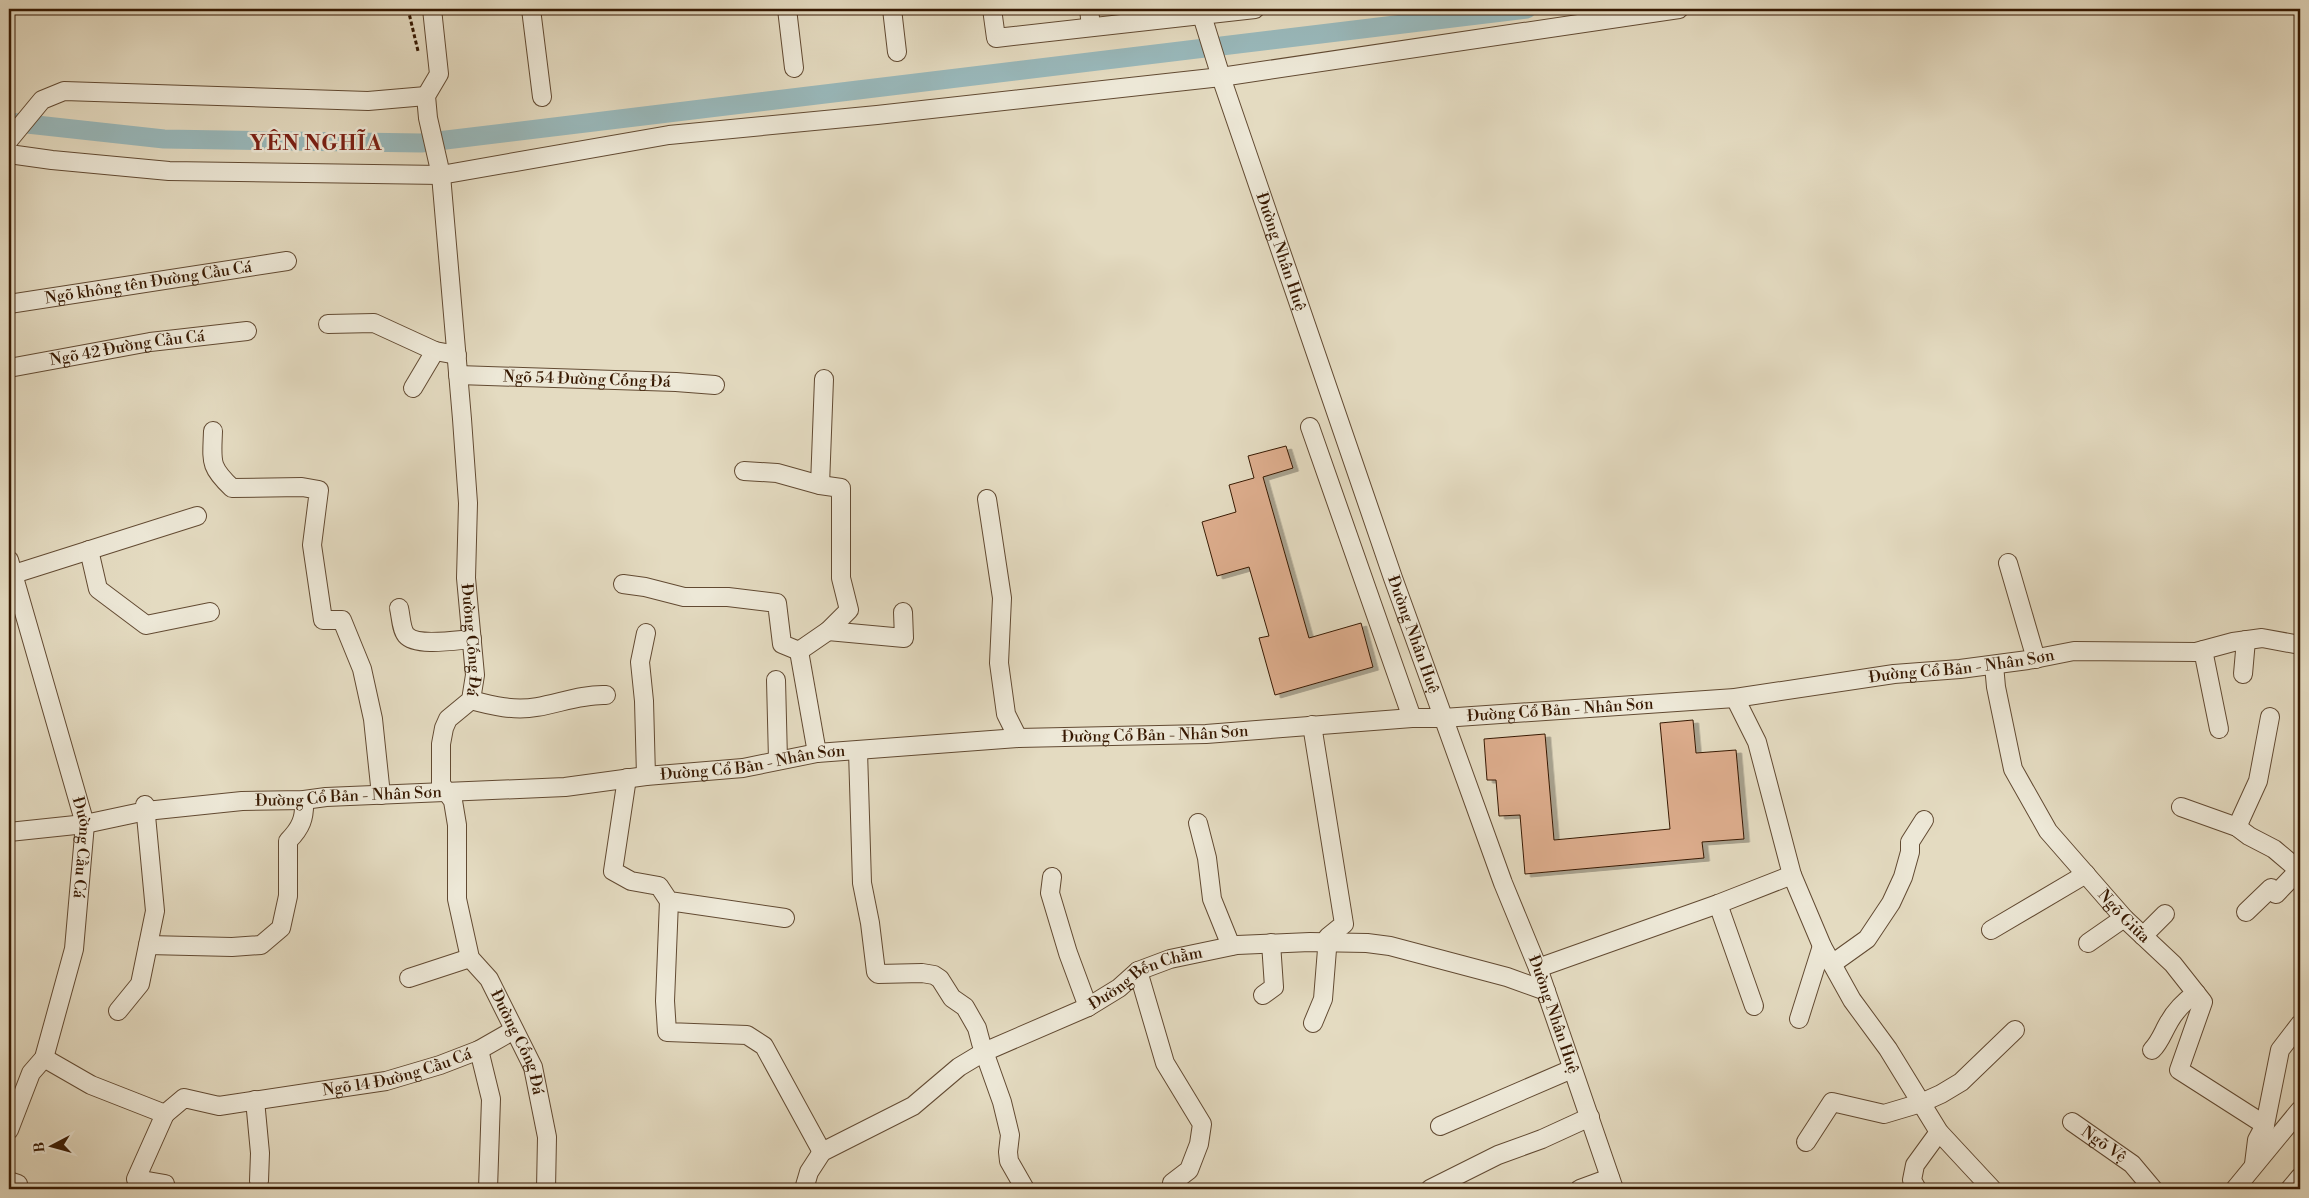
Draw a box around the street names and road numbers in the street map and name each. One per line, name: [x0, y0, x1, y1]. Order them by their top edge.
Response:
street label: Đường Nhân Huệ: [1251, 190, 1311, 314]
street label: Ngõ không tên Đường Cầu Cá: [43, 256, 254, 308]
street label: Ngõ 42 Đường Cầu Cá: [48, 326, 207, 370]
street label: Ngõ 54 Đường Cống Đá: [503, 366, 672, 392]
street label: Đường Nhân Huệ: [1383, 573, 1444, 696]
street label: Đường Cống Đá: [457, 583, 485, 699]
street label: Đường Cổ Bản - Nhân Sơn: [1867, 645, 2057, 688]
street label: Đường Cổ Bản - Nhân Sơn: [1466, 694, 1655, 726]
street label: Đường Cổ Bản - Nhân Sơn: [1061, 721, 1250, 747]
street label: Đường Cổ Bản - Nhân Sơn: [659, 741, 846, 785]
street label: Đường Cổ Bản - Nhân Sơn: [255, 782, 443, 811]
street label: Đường Cầu Cá: [68, 794, 95, 900]
street label: Ngõ Giữa: [2093, 885, 2155, 948]
street label: Đường Bến Chằm: [1085, 942, 1204, 1014]
street label: Đường Nhân Huệ: [1524, 952, 1584, 1076]
street label: Đường Cống Đá: [486, 986, 548, 1097]
street label: Ngõ 14 Đường Cầu Cá: [321, 1043, 476, 1100]
street label: Ngõ Vệ: [2077, 1122, 2130, 1167]

